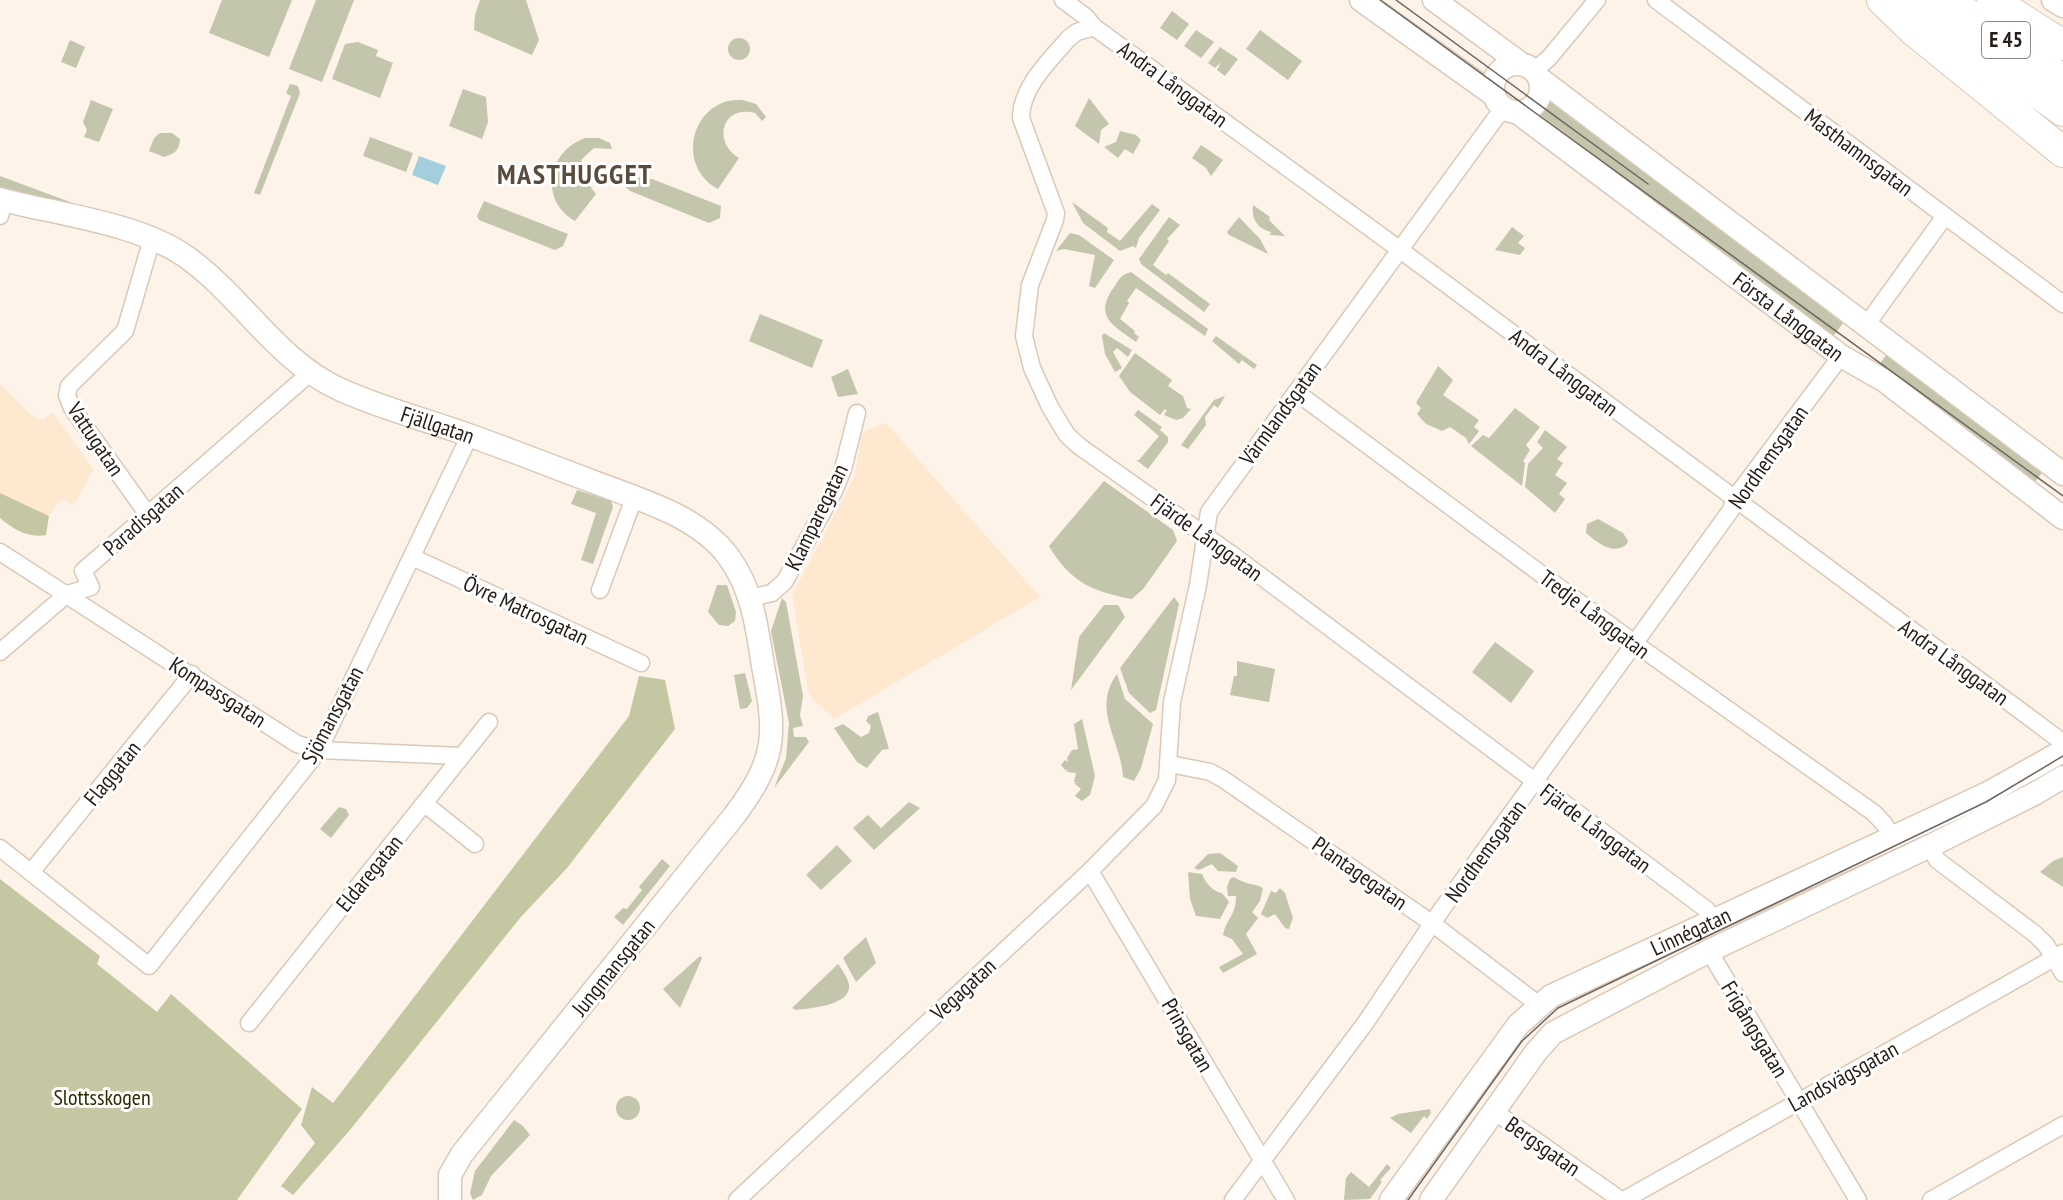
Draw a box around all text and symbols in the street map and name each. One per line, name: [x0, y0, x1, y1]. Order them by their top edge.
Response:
road number: E 45: [1982, 22, 2030, 58]
street label: Andra Långgatan: [1113, 35, 1233, 133]
street label: Masthamnsgatan: [1799, 102, 1919, 202]
district label: MASTHUGGET: [497, 155, 653, 192]
street label: Första Långgatan: [1728, 266, 1850, 367]
street label: Andra Långgatan: [1504, 322, 1624, 422]
street label: Värmlandsgatan: [1232, 355, 1327, 471]
street label: Vattugatan: [61, 396, 131, 481]
street label: Fjällgatan: [397, 400, 478, 450]
street label: Nordhemsgatan: [1722, 400, 1814, 514]
street label: Klamparegatan: [778, 459, 854, 575]
street label: Paradisgatan: [97, 476, 189, 562]
street label: Fjärde Långgatan: [1145, 487, 1269, 587]
street label: Tredje Långgatan: [1534, 563, 1656, 665]
street label: Övre Matrosgatan: [459, 569, 593, 651]
street label: Andra Långgatan: [1894, 613, 2014, 711]
street label: Kompassgatan: [164, 650, 272, 734]
street label: Sjömansgatan: [295, 661, 369, 769]
street label: Flaggatan: [77, 735, 147, 811]
street label: Fjärde Långgatan: [1535, 777, 1657, 879]
street label: Nordhemsgatan: [1438, 794, 1532, 908]
street label: Eldaregatan: [330, 829, 408, 917]
street label: Plantagegatan: [1307, 830, 1413, 916]
street label: Linnégatan: [1646, 901, 1735, 962]
street label: Jungmansgatan: [565, 913, 661, 1022]
street label: Vegagatan: [924, 952, 1001, 1027]
street label: Frigångsgatan: [1715, 976, 1795, 1082]
street label: Prinsgatan: [1156, 993, 1220, 1077]
street label: Landsvägsgatan: [1783, 1034, 1903, 1118]
park label: Slottsskogen: [53, 1083, 151, 1111]
street label: Bergsgatan: [1500, 1110, 1586, 1182]

